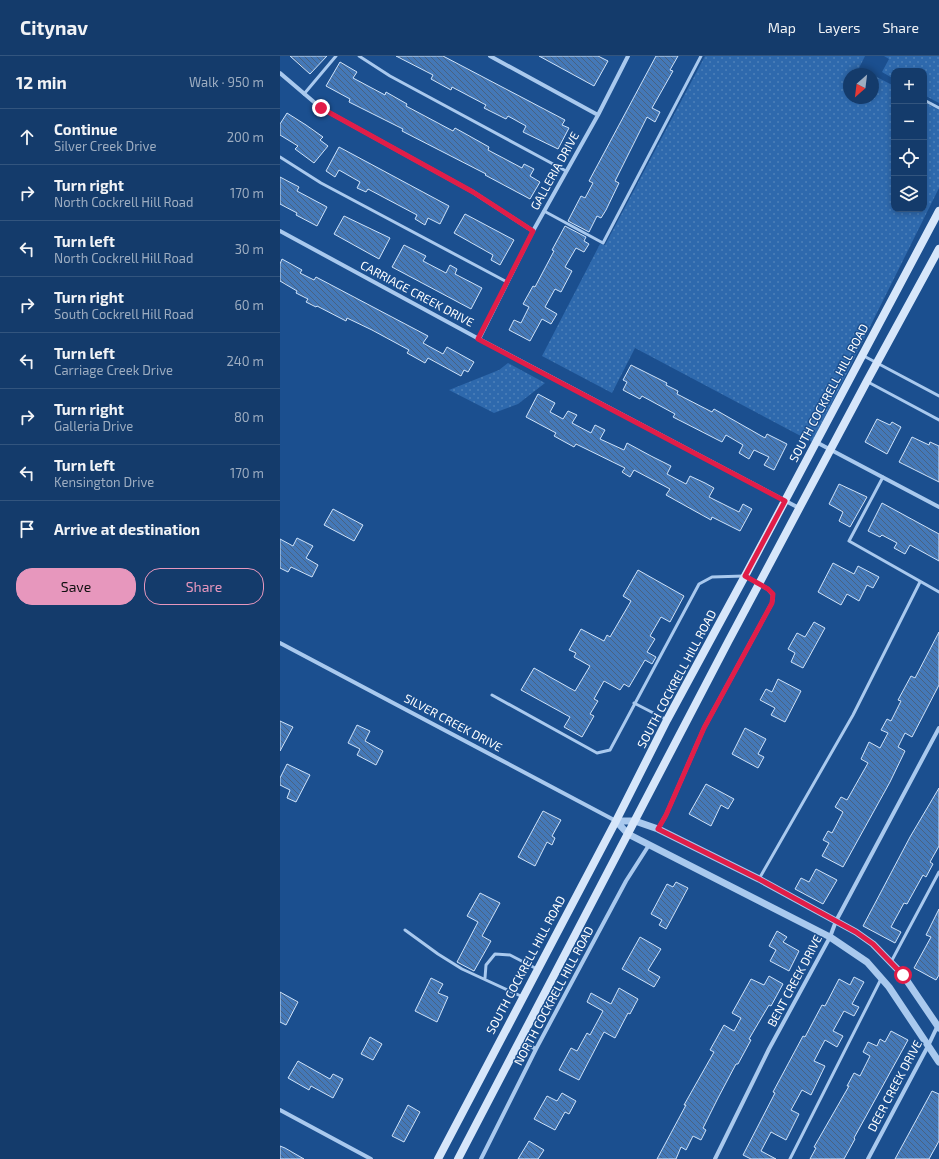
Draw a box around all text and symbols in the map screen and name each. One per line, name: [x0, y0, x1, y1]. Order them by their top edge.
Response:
text: Citynav: [20, 16, 88, 39]
text: Map: [768, 19, 796, 36]
text: Layers: [818, 19, 860, 36]
text: Share: [882, 19, 919, 36]
north arrow: [843, 68, 879, 104]
map controls: [891, 68, 927, 212]
button: +: [891, 68, 927, 104]
text: 12 min: [16, 72, 67, 92]
text: Walk · 950 m: [189, 74, 264, 90]
route end: [312, 99, 330, 117]
button: −: [891, 104, 927, 140]
text: Continue: [54, 120, 117, 138]
icon: ahead: [16, 126, 38, 148]
text: 200 m: [227, 129, 264, 145]
street label: GALLERIA DRIVE: [527, 129, 581, 212]
text: Silver Creek Drive: [54, 138, 156, 154]
button: locate: [891, 140, 927, 176]
text: Turn right: [54, 176, 124, 194]
button: layers: [891, 176, 927, 212]
icon: right: [16, 182, 38, 204]
text: 170 m: [230, 185, 264, 201]
text: North Cockrell Hill Road: [54, 194, 193, 210]
text: Turn left: [54, 232, 115, 250]
icon: left: [16, 238, 38, 260]
text: 30 m: [235, 241, 264, 257]
text: North Cockrell Hill Road: [54, 250, 193, 266]
street label: CARRIAGE CREEK DRIVE: [358, 257, 477, 329]
text: Turn right: [54, 288, 124, 306]
icon: right: [16, 294, 38, 316]
text: 60 m: [234, 297, 264, 313]
text: South Cockrell Hill Road: [54, 306, 194, 322]
street label: SOUTH COCKRELL HILL ROAD: [786, 321, 871, 464]
text: Turn left: [54, 344, 115, 362]
icon: left: [16, 350, 38, 372]
text: 240 m: [227, 353, 264, 369]
text: Carriage Creek Drive: [54, 362, 173, 378]
text: Turn right: [54, 400, 124, 418]
icon: right: [16, 406, 38, 428]
text: 80 m: [234, 409, 264, 425]
text: Galleria Drive: [54, 418, 133, 434]
text: Turn left: [54, 456, 115, 474]
icon: left: [16, 462, 38, 484]
text: 170 m: [230, 465, 264, 481]
text: Kensington Drive: [54, 474, 154, 490]
icon: arrive: [16, 518, 38, 540]
text: Arrive at destination: [54, 520, 200, 538]
button: Save: [16, 568, 136, 605]
button: Share: [144, 568, 264, 605]
street label: SOUTH COCKRELL HILL ROAD: [634, 607, 719, 750]
street label: SILVER CREEK DRIVE: [402, 690, 505, 754]
street label: SOUTH COCKRELL HILL ROAD: [483, 893, 568, 1036]
street label: NORTH COCKRELL HILL ROAD: [510, 923, 596, 1068]
street label: BENT CREEK DRIVE: [764, 932, 824, 1029]
route start: [894, 966, 912, 984]
street label: DEER CREEK DRIVE: [864, 1037, 924, 1134]

